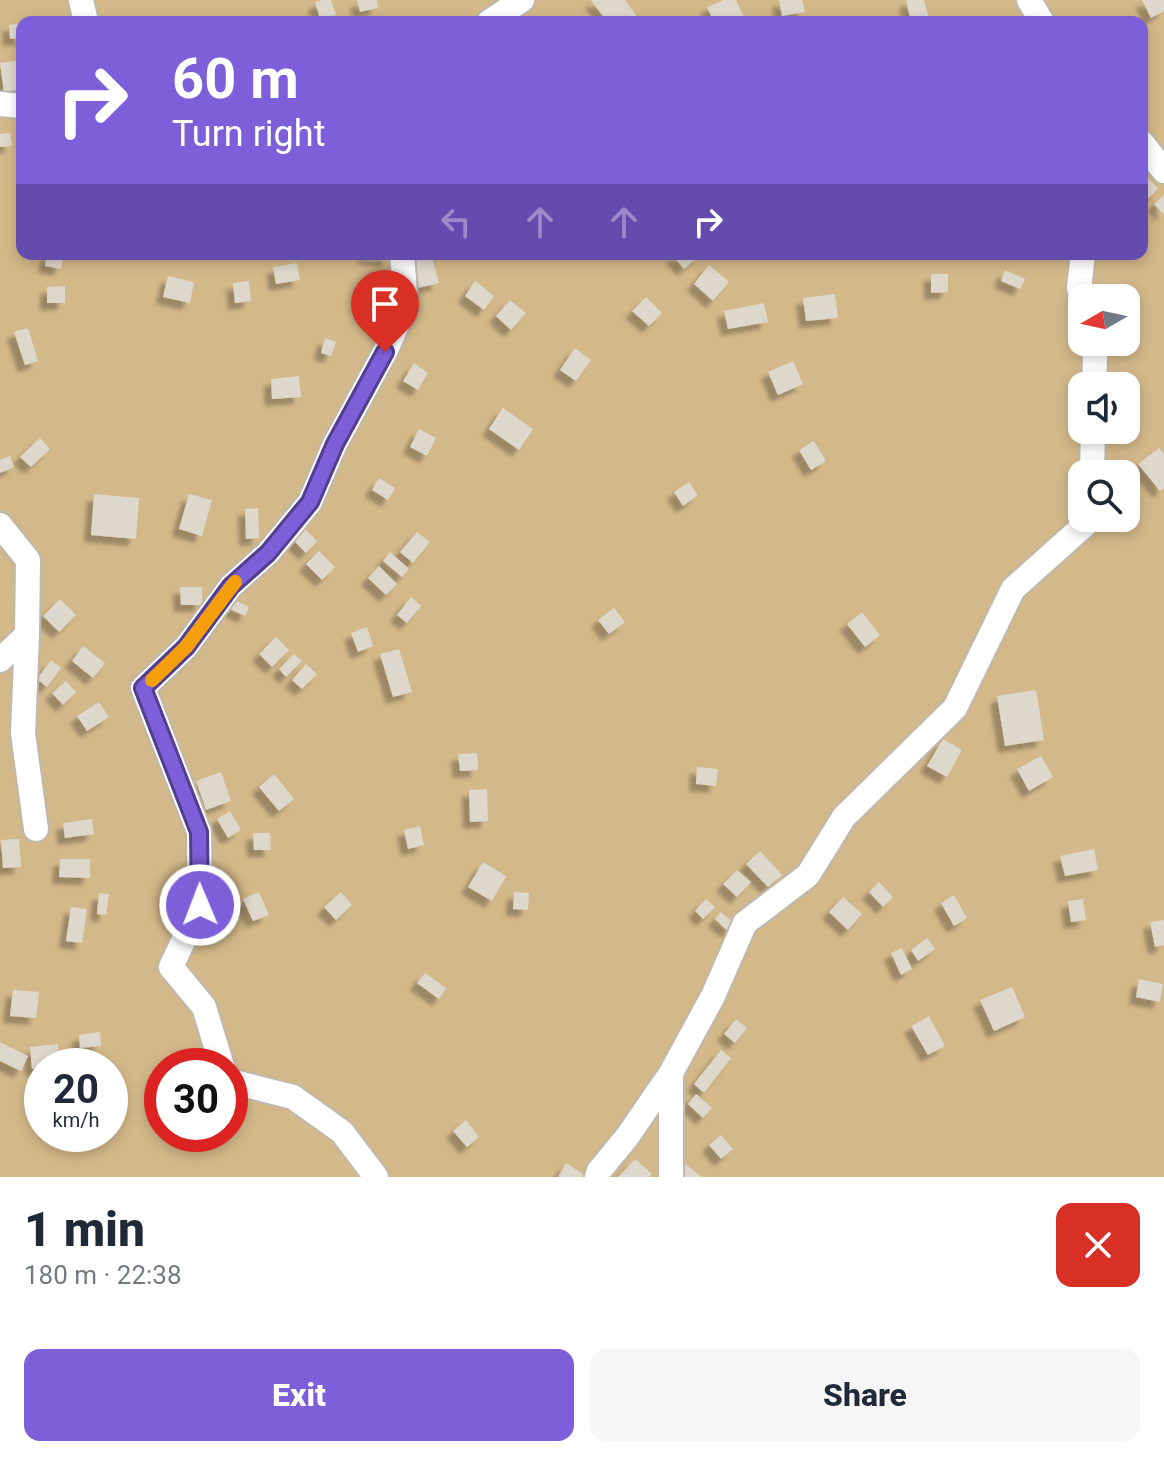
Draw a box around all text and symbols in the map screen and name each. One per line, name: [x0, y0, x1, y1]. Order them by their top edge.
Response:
text: 60 m: [172, 46, 299, 112]
icon: right: [40, 48, 144, 152]
text: Turn right: [172, 113, 325, 155]
icon: left: [434, 200, 478, 244]
icon: ahead: [518, 200, 562, 244]
icon: ahead: [602, 200, 646, 244]
icon: right: [686, 200, 730, 244]
pin: [351, 270, 419, 352]
icon: arrive: [363, 282, 407, 326]
north arrow: [1068, 284, 1140, 356]
map controls: [1068, 284, 1140, 532]
button: sound: [1068, 372, 1140, 444]
button: search: [1068, 460, 1140, 532]
position arrow: [158, 863, 242, 947]
speed limit sign: 30: [144, 1048, 248, 1152]
text: 20: [53, 1066, 99, 1113]
text: km/h: [53, 1108, 99, 1132]
text: 1 min: [24, 1201, 145, 1258]
button: close: [1056, 1203, 1140, 1287]
text: 180 m · 22:38: [24, 1260, 182, 1290]
button: Exit: [24, 1349, 574, 1441]
button: Share: [590, 1349, 1140, 1441]

